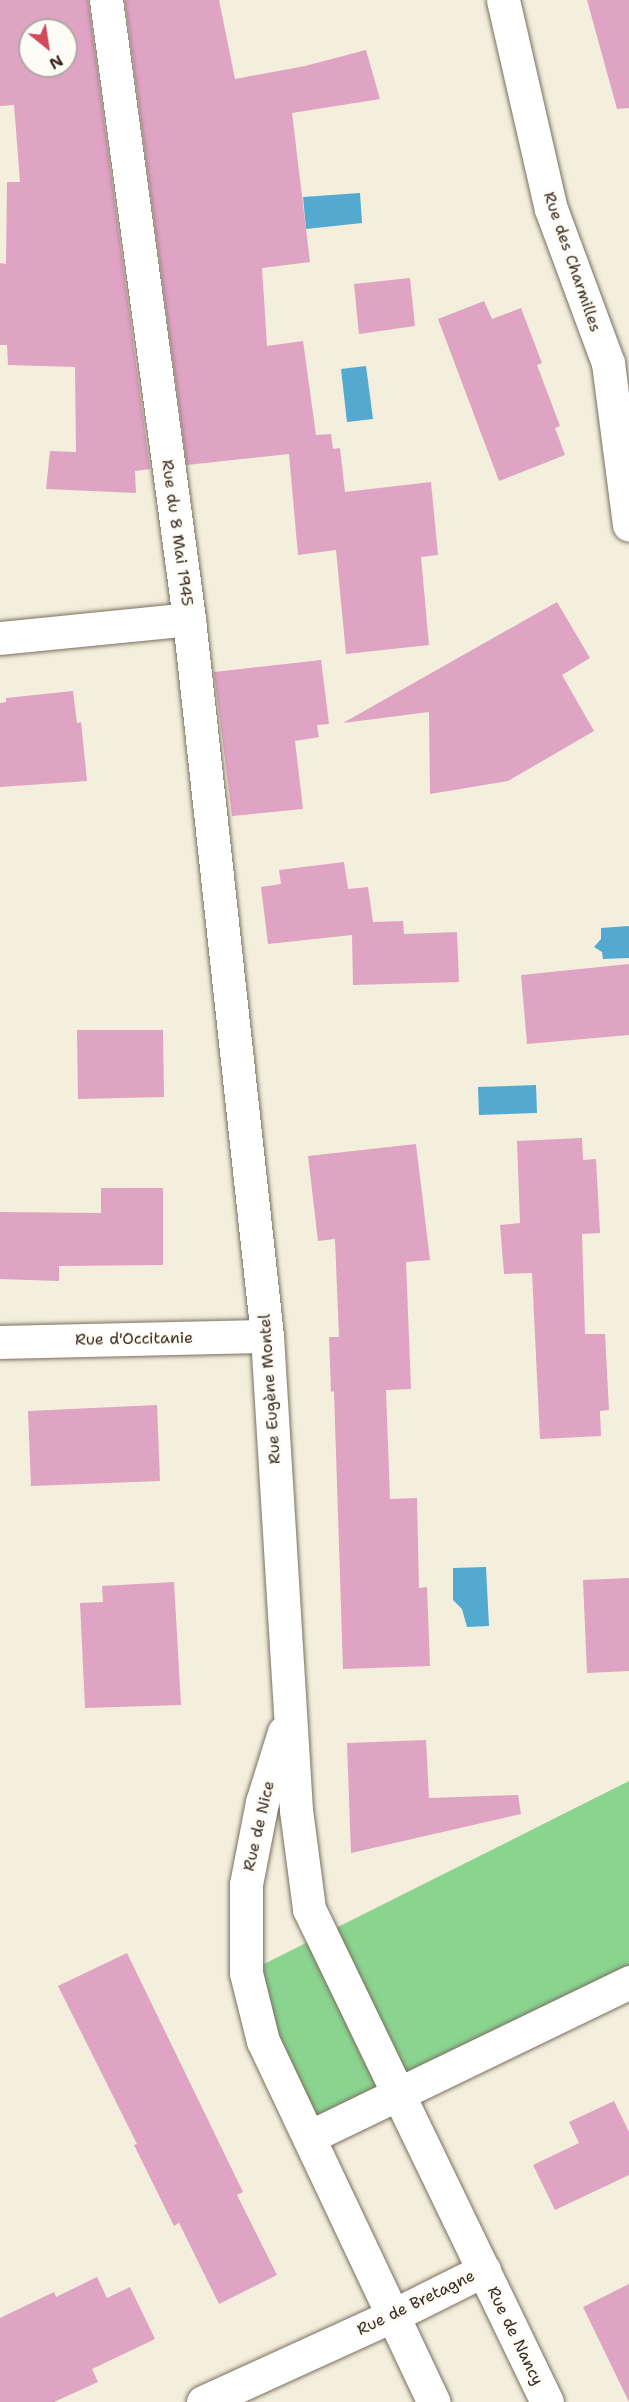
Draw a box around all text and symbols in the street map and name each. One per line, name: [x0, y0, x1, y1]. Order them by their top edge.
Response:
north arrow: [18, 18, 78, 78]
text: N: [46, 50, 67, 75]
street label: Rue des Charmilles: [539, 189, 605, 335]
street label: Rue du 8 Mai 1945: [157, 458, 197, 608]
street label: Rue Eugène Montel: [255, 1313, 285, 1465]
street label: Rue d'Occitanie: [75, 1328, 193, 1350]
street label: Rue de Nice: [239, 1779, 279, 1873]
street label: Rue de Bretagne: [354, 2266, 478, 2340]
street label: Rue de Nancy: [483, 2284, 547, 2388]

